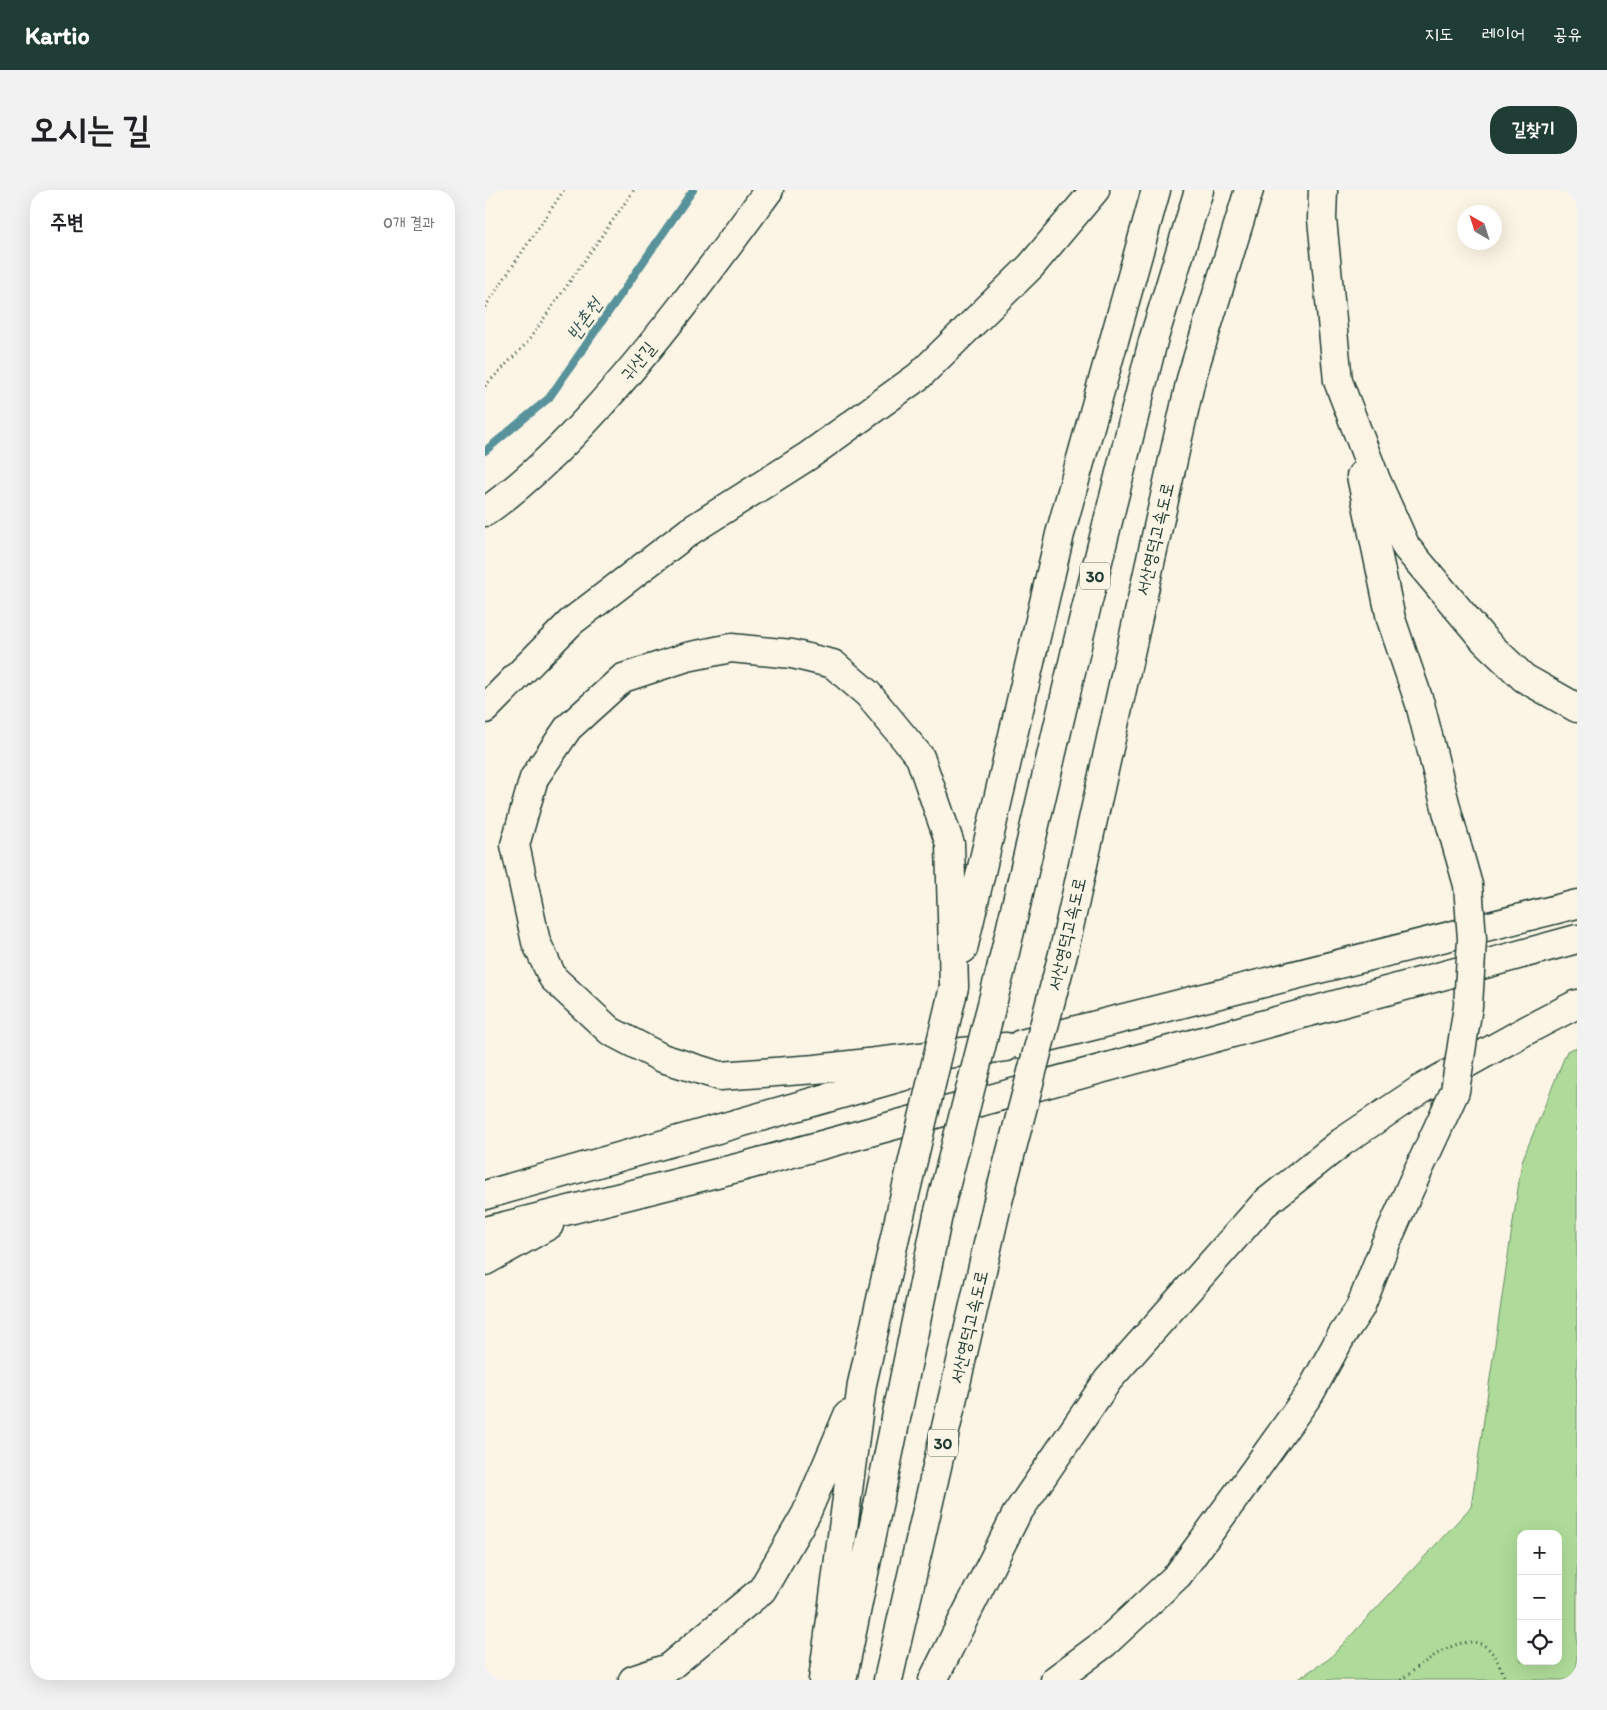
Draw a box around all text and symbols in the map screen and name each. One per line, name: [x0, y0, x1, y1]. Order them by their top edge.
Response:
text: Kartio: [25, 21, 90, 50]
text: 지도: [1425, 23, 1454, 45]
text: 레이어: [1482, 23, 1525, 45]
text: 공유: [1553, 23, 1582, 45]
button: 길찾기: [1490, 106, 1577, 154]
text: 오시는 길: [30, 108, 151, 150]
north arrow: [1457, 205, 1502, 250]
text: 주변: [50, 209, 84, 234]
text: 0개 결과: [383, 213, 435, 232]
water label: 반촌천: [561, 292, 608, 344]
street label: 귀산길: [616, 337, 661, 385]
street label: 서산영덕고속도로: [1131, 480, 1179, 598]
road number: 30: [1080, 562, 1110, 590]
street label: 서산영덕고속도로: [1043, 875, 1091, 993]
street label: 서산영덕고속도로: [945, 1268, 993, 1386]
road number: 30: [928, 1430, 958, 1456]
map controls: [1517, 1530, 1562, 1665]
button: +: [1517, 1530, 1562, 1575]
button: −: [1517, 1575, 1562, 1620]
button: locate: [1517, 1620, 1562, 1665]

